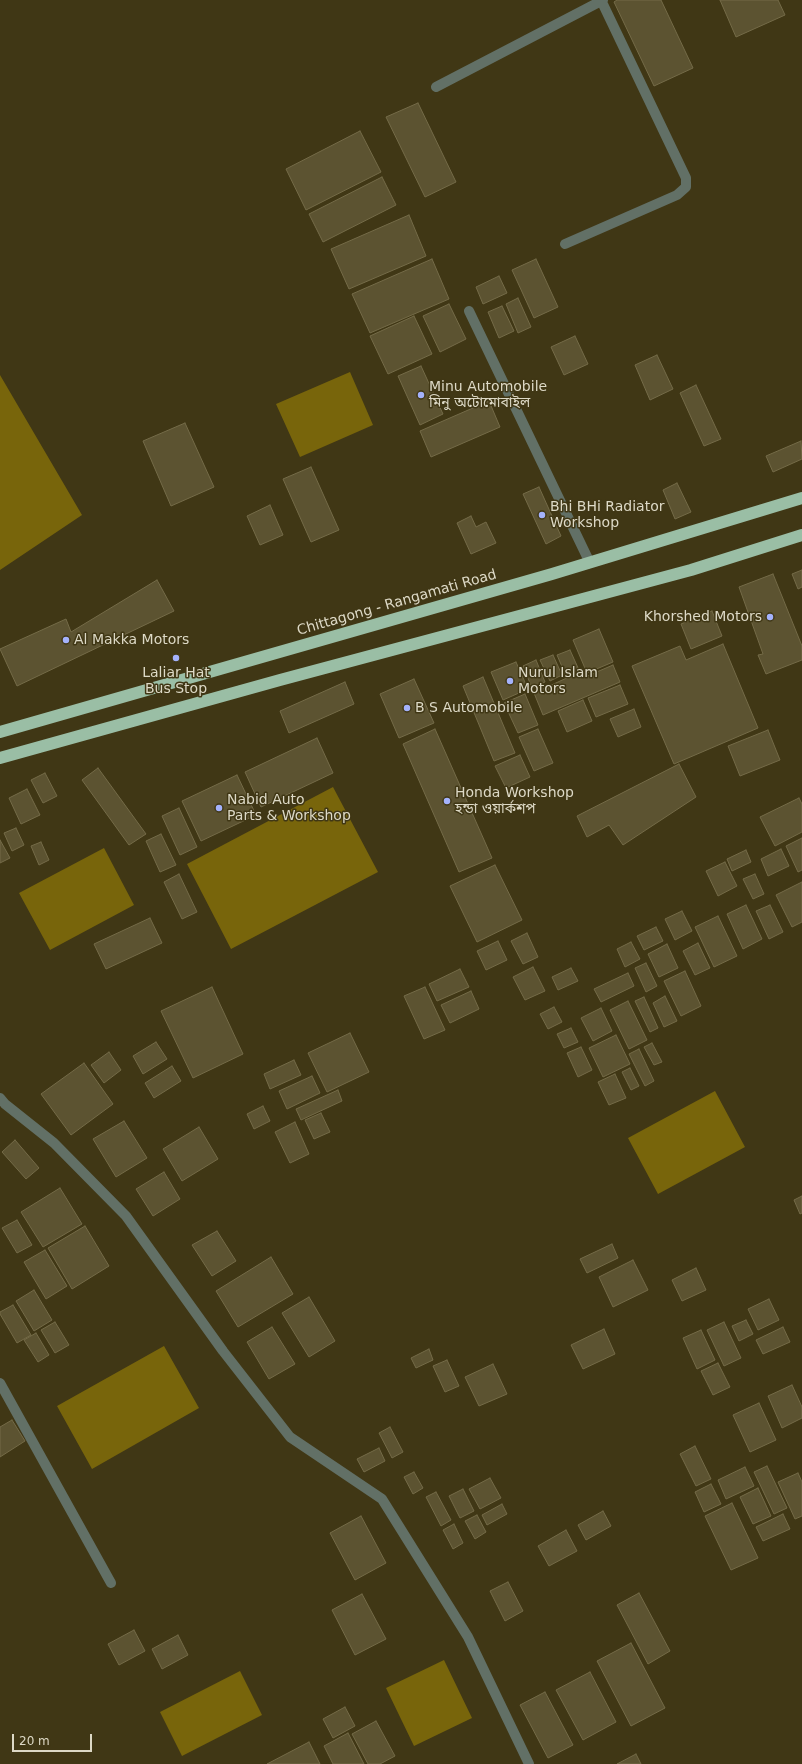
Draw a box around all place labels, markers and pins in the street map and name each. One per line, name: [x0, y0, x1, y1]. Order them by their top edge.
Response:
place label: Minu Automobile মিনু অটোমোবাইল: [429, 379, 547, 412]
marker: Minu Automobile মিনু অটোমোবাইল: [416, 390, 426, 400]
place label: Bhi BHi Radiator Workshop: [550, 499, 664, 532]
marker: Bhi BHi Radiator Workshop: [537, 510, 547, 520]
place label: Khorshed Motors: [644, 609, 762, 625]
marker: Khorshed Motors: [765, 612, 775, 622]
place label: Al Makka Motors: [74, 632, 189, 648]
marker: Al Makka Motors: [61, 635, 71, 645]
marker: Laliar Hat Bus Stop: [171, 653, 181, 663]
place label: Laliar Hat Bus Stop: [142, 665, 210, 698]
place label: Nurul Islam Motors: [518, 665, 598, 698]
marker: Nurul Islam Motors: [505, 676, 515, 686]
place label: B S Automobile: [415, 700, 522, 716]
marker: B S Automobile: [402, 703, 412, 713]
place label: Honda Workshop হন্ডা ওয়ার্কশপ: [455, 785, 574, 818]
place label: Nabid Auto Parts & Workshop: [227, 792, 351, 824]
marker: Honda Workshop হন্ডা ওয়ার্কশপ: [442, 796, 452, 806]
marker: Nabid Auto Parts & Workshop: [214, 803, 224, 813]

